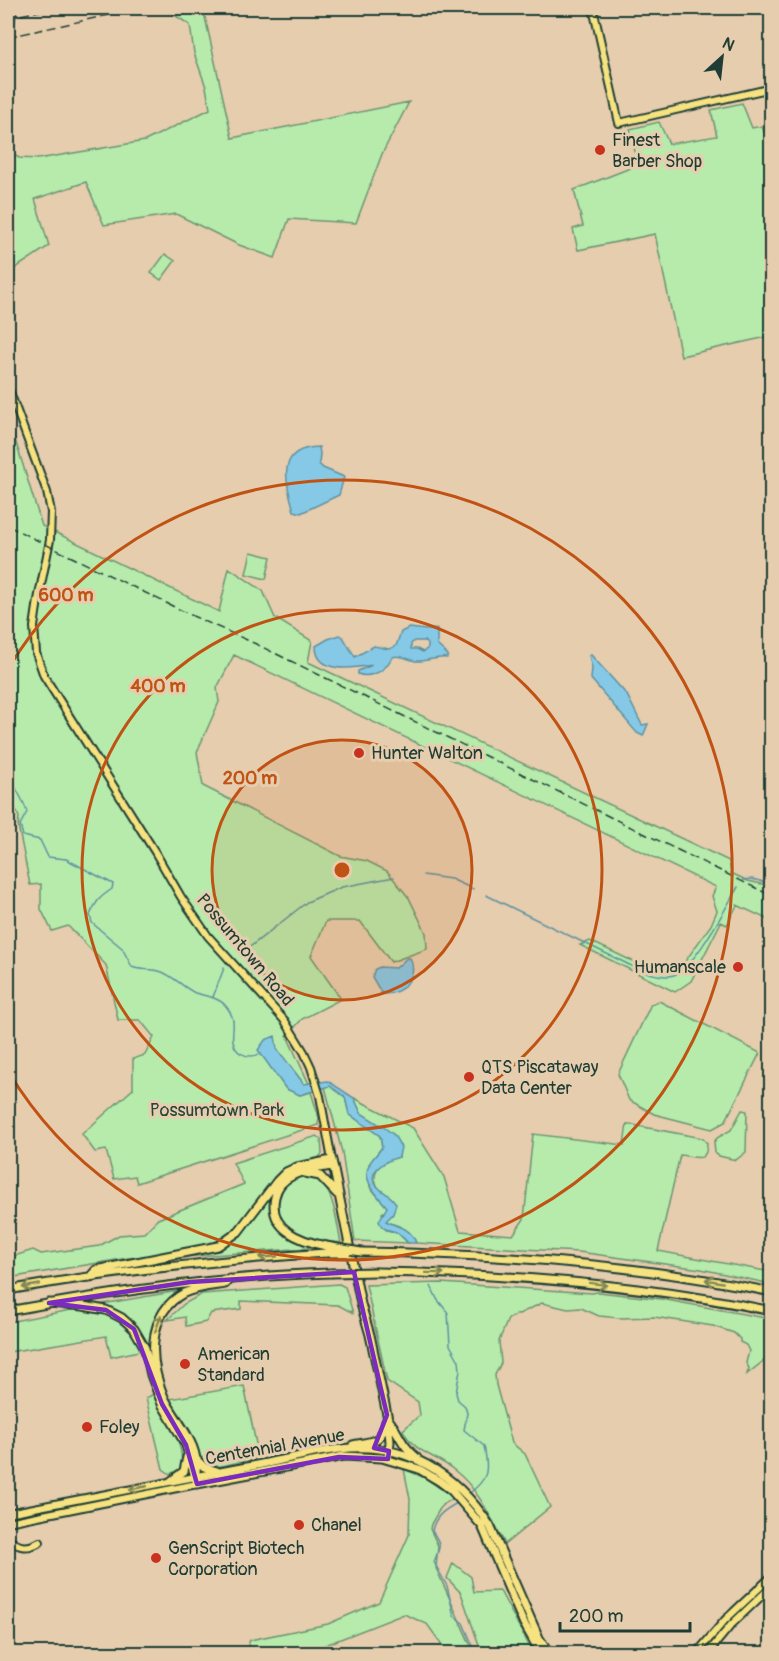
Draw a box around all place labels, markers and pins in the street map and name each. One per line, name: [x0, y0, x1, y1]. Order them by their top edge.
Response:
place label: Finest Barber Shop: [612, 129, 702, 173]
marker: Finest Barber Shop: [593, 143, 607, 157]
place label: Hunter Walton: [371, 742, 483, 765]
marker: Hunter Walton: [352, 746, 366, 760]
centre of rings: [332, 860, 352, 880]
place label: Humanscale: [634, 956, 726, 979]
marker: Humanscale: [731, 960, 745, 974]
place label: QTS Piscataway Data Center: [481, 1056, 599, 1100]
marker: QTS Piscataway Data Center: [462, 1070, 476, 1084]
place label: American Standard: [197, 1343, 270, 1387]
marker: American Standard: [178, 1357, 192, 1371]
place label: Foley: [99, 1416, 140, 1439]
marker: Foley: [80, 1420, 94, 1434]
place label: Chanel: [311, 1514, 362, 1537]
marker: Chanel: [292, 1518, 306, 1532]
place label: GenScript Biotech Corporation: [168, 1537, 304, 1581]
marker: GenScript Biotech Corporation: [149, 1551, 163, 1565]

